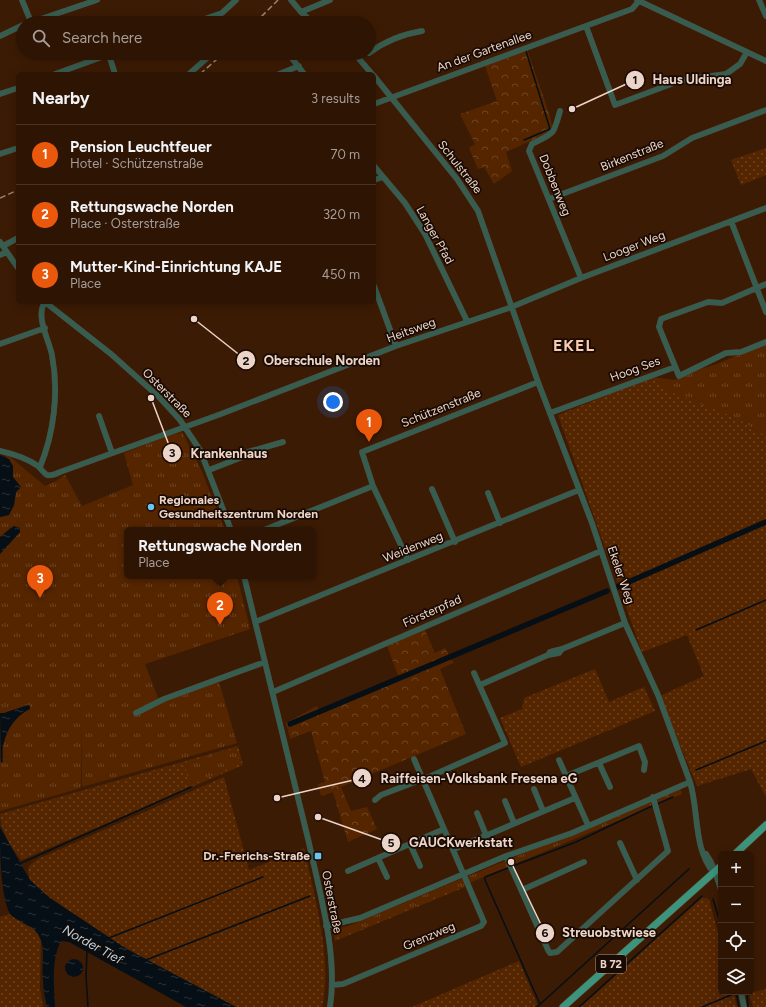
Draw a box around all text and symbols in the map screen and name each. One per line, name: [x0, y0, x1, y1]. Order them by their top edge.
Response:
search box: [16, 16, 376, 60]
icon: search: [30, 27, 52, 49]
street label: An der Gartenallee: [435, 27, 534, 75]
text: Search here: [62, 29, 142, 47]
callout: Haus Uldinga: [625, 67, 739, 92]
text: Haus Uldinga: [653, 72, 731, 87]
text: 1: [632, 73, 638, 87]
text: Nearby: [32, 88, 90, 108]
text: 3 results: [311, 91, 360, 106]
street label: Birkenstraße: [598, 136, 666, 174]
text: Pension Leuchtfeuer: [70, 138, 212, 156]
street label: Schulstraße: [435, 138, 485, 197]
text: 1: [42, 147, 48, 162]
text: 70 m: [330, 147, 360, 162]
street label: Dobbenweg: [536, 152, 574, 218]
text: Hotel · Schützenstraße: [70, 156, 203, 171]
text: Rettungswache Norden: [70, 198, 234, 216]
street label: Langer Pfad: [413, 204, 457, 266]
text: 2: [41, 207, 49, 222]
text: 320 m: [323, 207, 360, 222]
text: Place · Osterstraße: [70, 216, 180, 231]
street label: Looger Weg: [601, 228, 667, 264]
text: Mutter-Kind-Einrichtung KAJE: [70, 258, 282, 276]
text: 3: [41, 267, 49, 282]
text: 450 m: [322, 267, 360, 282]
text: Place: [70, 276, 101, 291]
street label: Heitsweg: [384, 315, 438, 345]
district label: EKEL: [553, 336, 595, 355]
callout: Oberschule Norden: [236, 348, 389, 373]
text: Oberschule Norden: [264, 353, 380, 368]
street label: Hoog Ses: [608, 353, 662, 385]
text: 2: [243, 354, 250, 368]
street label: Osterstraße: [140, 366, 195, 421]
street label: Schützenstraße: [399, 386, 483, 430]
your location: [323, 392, 343, 412]
pin: 1: [356, 409, 382, 442]
callout: Krankenhaus: [162, 441, 275, 466]
text: 3: [169, 446, 176, 460]
text: Krankenhaus: [191, 446, 267, 461]
place label: Regionales Gesundheitszentrum Norden: [159, 493, 318, 521]
marker: Regionales Gesundheitszentrum Norden: [146, 502, 156, 512]
popup: [124, 527, 316, 579]
street label: Weidenweg: [381, 529, 445, 565]
text: Rettungswache Norden: [138, 537, 302, 555]
street label: Ekeler Weg: [605, 544, 637, 606]
text: Place: [138, 555, 169, 570]
pin: 3: [27, 565, 53, 598]
pin: 2: [207, 592, 233, 625]
street label: Försterpfad: [400, 592, 464, 630]
callout: Raiffeisen-Volksbank Fresena eG: [352, 766, 585, 791]
text: Raiffeisen-Volksbank Fresena eG: [381, 771, 578, 786]
text: 4: [358, 772, 366, 786]
callout: GAUCKwerkstatt: [381, 830, 521, 855]
text: GAUCKwerkstatt: [409, 835, 513, 850]
text: 5: [388, 836, 395, 850]
place label: Dr.-Frerichs-Straße: [203, 849, 310, 863]
marker: Dr.-Frerichs-Straße: [313, 851, 323, 861]
map controls: [718, 851, 754, 995]
button: +: [718, 851, 754, 887]
street label: Osterstraße: [319, 869, 345, 935]
button: −: [718, 887, 754, 923]
street label: Grenzweg: [401, 919, 457, 953]
callout: Streuobstwiese: [535, 920, 664, 945]
water label: Norder Tief: [60, 922, 127, 968]
button: locate: [718, 923, 754, 959]
text: Streuobstwiese: [562, 925, 656, 940]
text: 6: [542, 926, 549, 940]
road number: B 72: [596, 955, 626, 973]
button: layers: [718, 959, 754, 995]

